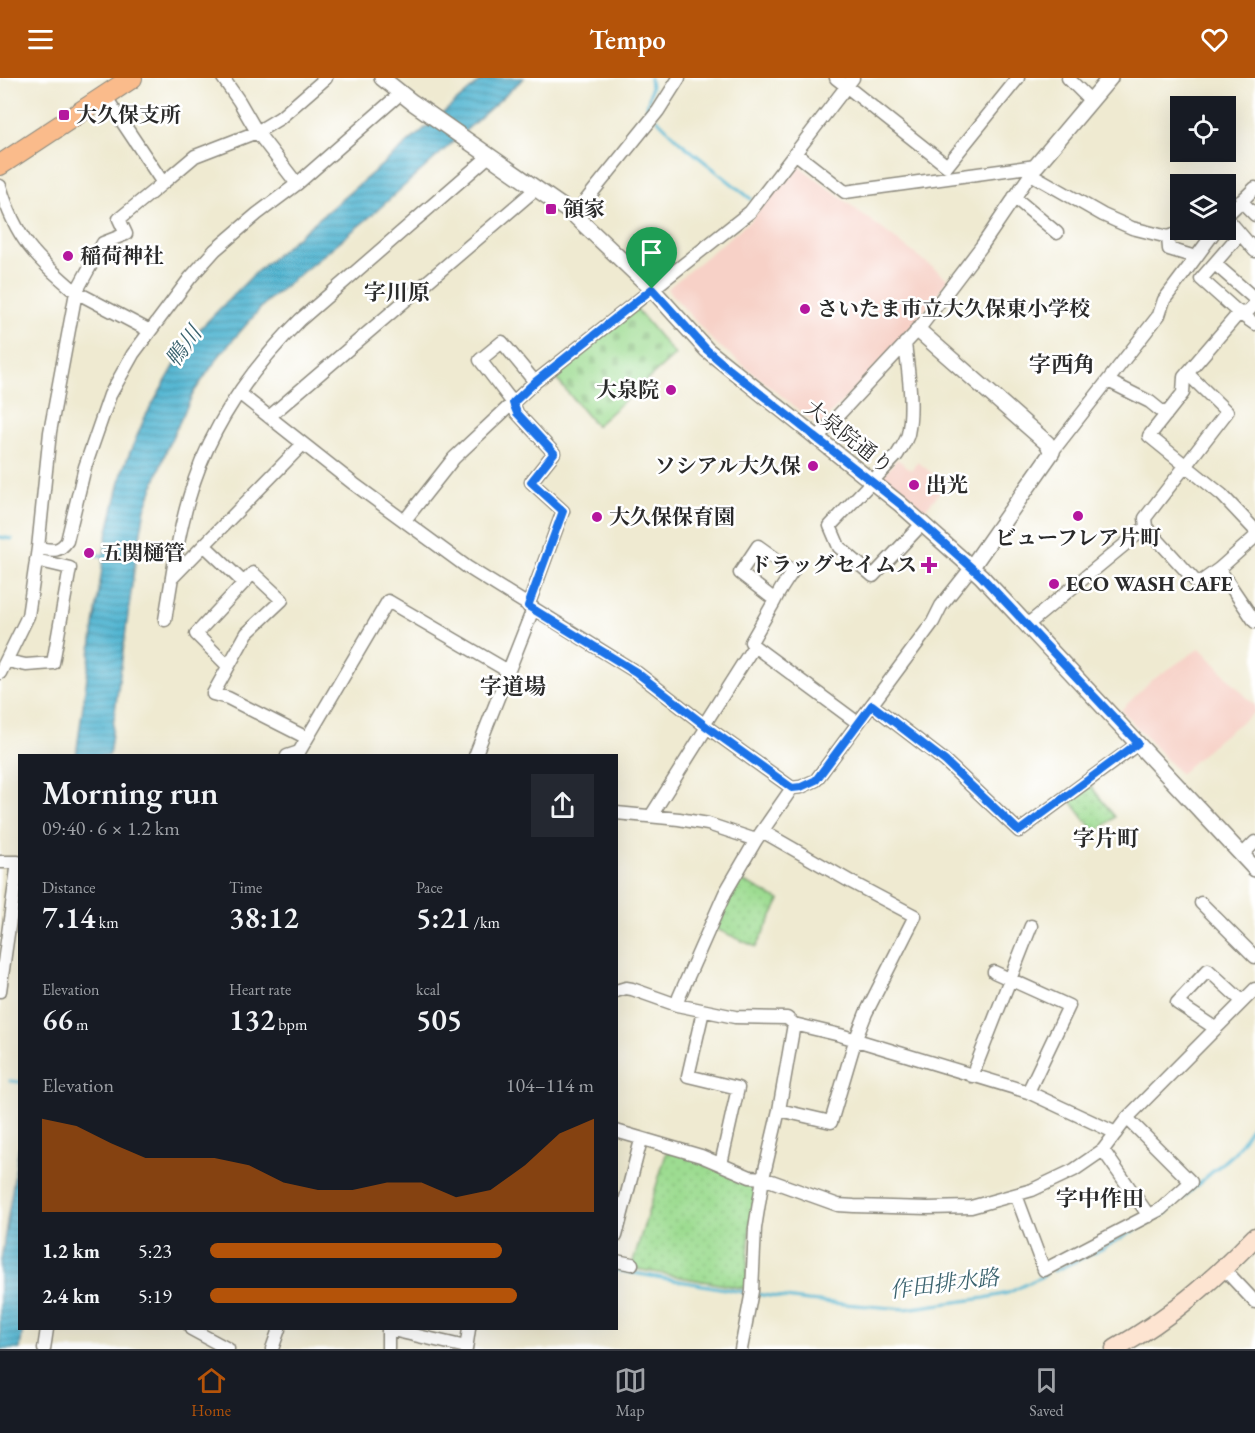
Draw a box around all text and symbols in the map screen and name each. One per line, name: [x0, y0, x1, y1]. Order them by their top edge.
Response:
text: Tempo: [589, 22, 666, 57]
icon: menu: [24, 23, 57, 56]
icon: heart: [1198, 23, 1231, 56]
map controls: [1170, 96, 1236, 240]
button: locate: [1170, 96, 1236, 162]
place label: 大久保支所: [76, 101, 181, 128]
marker: 大久保支所: [57, 108, 71, 122]
button: layers: [1170, 174, 1236, 240]
place label: 領家: [563, 195, 605, 222]
marker: 領家: [544, 202, 558, 216]
pin: [626, 227, 677, 289]
icon: arrive: [635, 236, 668, 269]
place label: 稲荷神社: [80, 242, 164, 269]
marker: 稲荷神社: [61, 249, 75, 263]
district label: 字川原: [364, 278, 430, 307]
place label: さいたま市立大久保東小学校: [817, 295, 1090, 322]
marker: さいたま市立大久保東小学校: [798, 302, 812, 316]
water label: 鴨川: [159, 318, 209, 373]
district label: 字西角: [1029, 350, 1095, 379]
place label: 大泉院: [596, 376, 659, 403]
marker: 大泉院: [664, 383, 678, 397]
street label: 大泉院通り: [800, 394, 899, 480]
place label: ソシアル大久保: [655, 452, 801, 479]
marker: ソシアル大久保: [806, 459, 820, 473]
place label: 出光: [926, 471, 968, 498]
marker: 出光: [907, 478, 921, 492]
place label: 大久保保育園: [609, 503, 735, 530]
marker: ビューフレア片町: [1071, 509, 1085, 523]
marker: 大久保保育園: [590, 510, 604, 524]
place label: ビューフレア片町: [995, 524, 1161, 551]
place label: 五関樋管: [101, 539, 185, 566]
marker: 五関樋管: [82, 546, 96, 560]
place label: ドラッグセイムス: [750, 551, 917, 578]
marker: ドラッグセイムス: [922, 558, 936, 572]
place label: ECO WASH CAFE: [1066, 570, 1233, 597]
marker: ECO WASH CAFE: [1047, 577, 1061, 591]
district label: 字道場: [480, 672, 546, 701]
text: Morning run: [42, 771, 219, 814]
button: share: [531, 774, 594, 837]
text: 09:40 · 6 × 1.2 km: [42, 815, 180, 841]
district label: 字片町: [1073, 824, 1139, 853]
text: Distance: [42, 877, 95, 898]
text: Time: [229, 877, 262, 898]
text: Pace: [416, 877, 443, 898]
text: 7.14: [42, 898, 95, 937]
text: 38:12: [229, 898, 299, 937]
text: 5:21: [416, 898, 470, 937]
text: km: [95, 912, 119, 933]
text: /km: [470, 912, 500, 933]
text: Elevation: [42, 979, 100, 1000]
text: Heart rate: [229, 979, 291, 1000]
text: kcal: [416, 979, 440, 1000]
text: 66: [42, 1000, 73, 1039]
text: 132: [229, 1000, 275, 1039]
text: 505: [416, 1000, 462, 1039]
text: m: [73, 1014, 88, 1035]
text: bpm: [275, 1014, 307, 1035]
text: Elevation: [42, 1072, 114, 1098]
text: 104–114 m: [506, 1072, 594, 1098]
district label: 字中作田: [1056, 1184, 1144, 1213]
text: 1.2 km: [42, 1238, 100, 1264]
text: 5:23: [138, 1238, 172, 1264]
water label: 作田排水路: [888, 1262, 1002, 1305]
text: 2.4 km: [42, 1283, 100, 1309]
text: 5:19: [138, 1283, 172, 1309]
tab: Home: [191, 1364, 231, 1421]
tab: Map: [614, 1364, 647, 1421]
tab: Saved: [1029, 1364, 1064, 1421]

